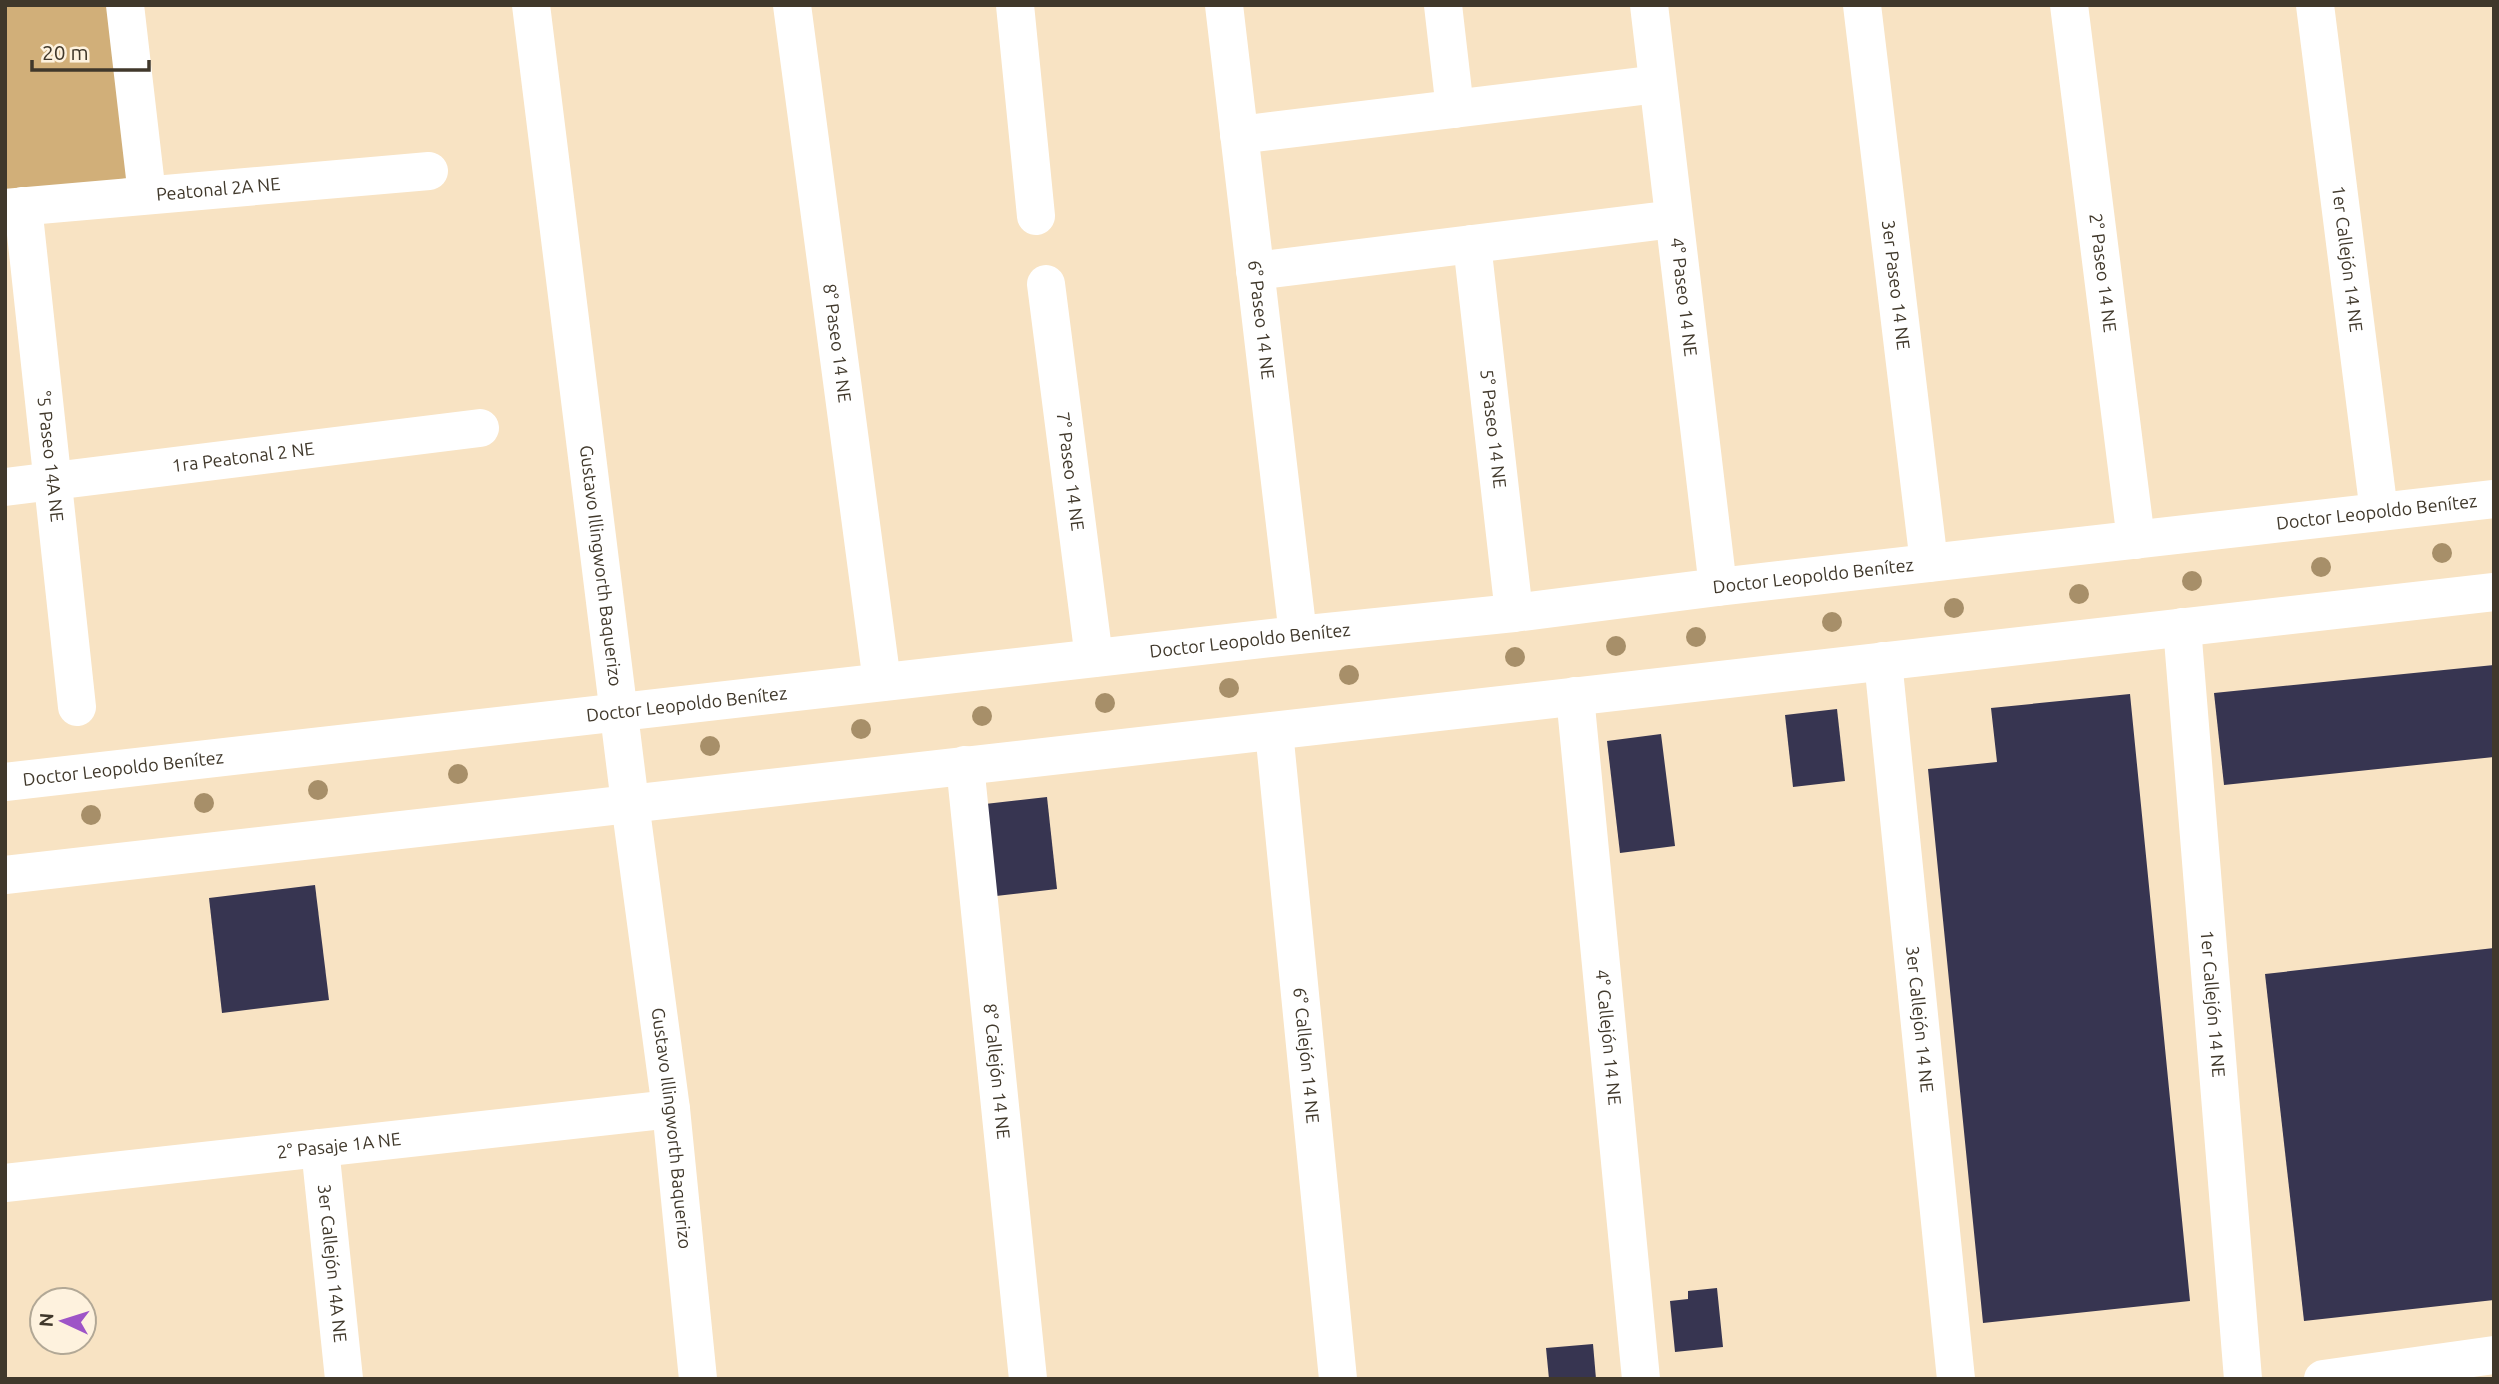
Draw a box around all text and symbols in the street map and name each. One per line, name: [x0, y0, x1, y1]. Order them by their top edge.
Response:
scale bar: [32, 28, 149, 72]
text: 20 m: [42, 40, 89, 64]
street label: Peatonal 2A NE: [155, 173, 281, 204]
street label: 1er Callejón 14 NE: [2329, 184, 2367, 333]
street label: 2° Paseo 14 NE: [2086, 212, 2121, 333]
street label: 3er Paseo 14 NE: [1879, 219, 1914, 351]
street label: 4° Paseo 14 NE: [1668, 236, 1702, 357]
street label: 6° Paseo 14 NE: [1245, 259, 1279, 380]
street label: 8° Paseo 14 NE: [820, 282, 856, 404]
street label: 5° Paseo 14 NE: [1477, 368, 1511, 489]
street label: °5 Paseo 14A NE: [34, 390, 68, 523]
street label: 7° Paseo 14 NE: [1054, 411, 1089, 532]
street label: 1ra Peatonal 2 NE: [171, 438, 315, 475]
street label: Gustavo Illingworth Baquerizo: [577, 444, 626, 687]
street label: Doctor Leopoldo Benítez: [2275, 490, 2478, 533]
street label: Doctor Leopoldo Benítez: [1712, 554, 1915, 597]
street label: Doctor Leopoldo Benítez: [1148, 619, 1351, 661]
street label: Doctor Leopoldo Benítez: [585, 682, 788, 725]
street label: Doctor Leopoldo Benítez: [22, 746, 225, 789]
street label: 1er Callejón 14 NE: [2198, 929, 2229, 1078]
street label: 3er Callejón 14 NE: [1903, 945, 1938, 1093]
street label: 4° Callejón 14 NE: [1592, 968, 1626, 1106]
street label: 6° Callejón 14 NE: [1290, 986, 1324, 1124]
street label: 8° Callejón 14 NE: [981, 1002, 1014, 1140]
street label: Gustavo Illingworth Baquerizo: [648, 1006, 696, 1250]
street label: 2° Pasaje 1A NE: [276, 1128, 402, 1162]
street label: 3er Callejón 14A NE: [315, 1183, 351, 1343]
north arrow: [28, 1286, 98, 1356]
text: N: [35, 1312, 58, 1328]

